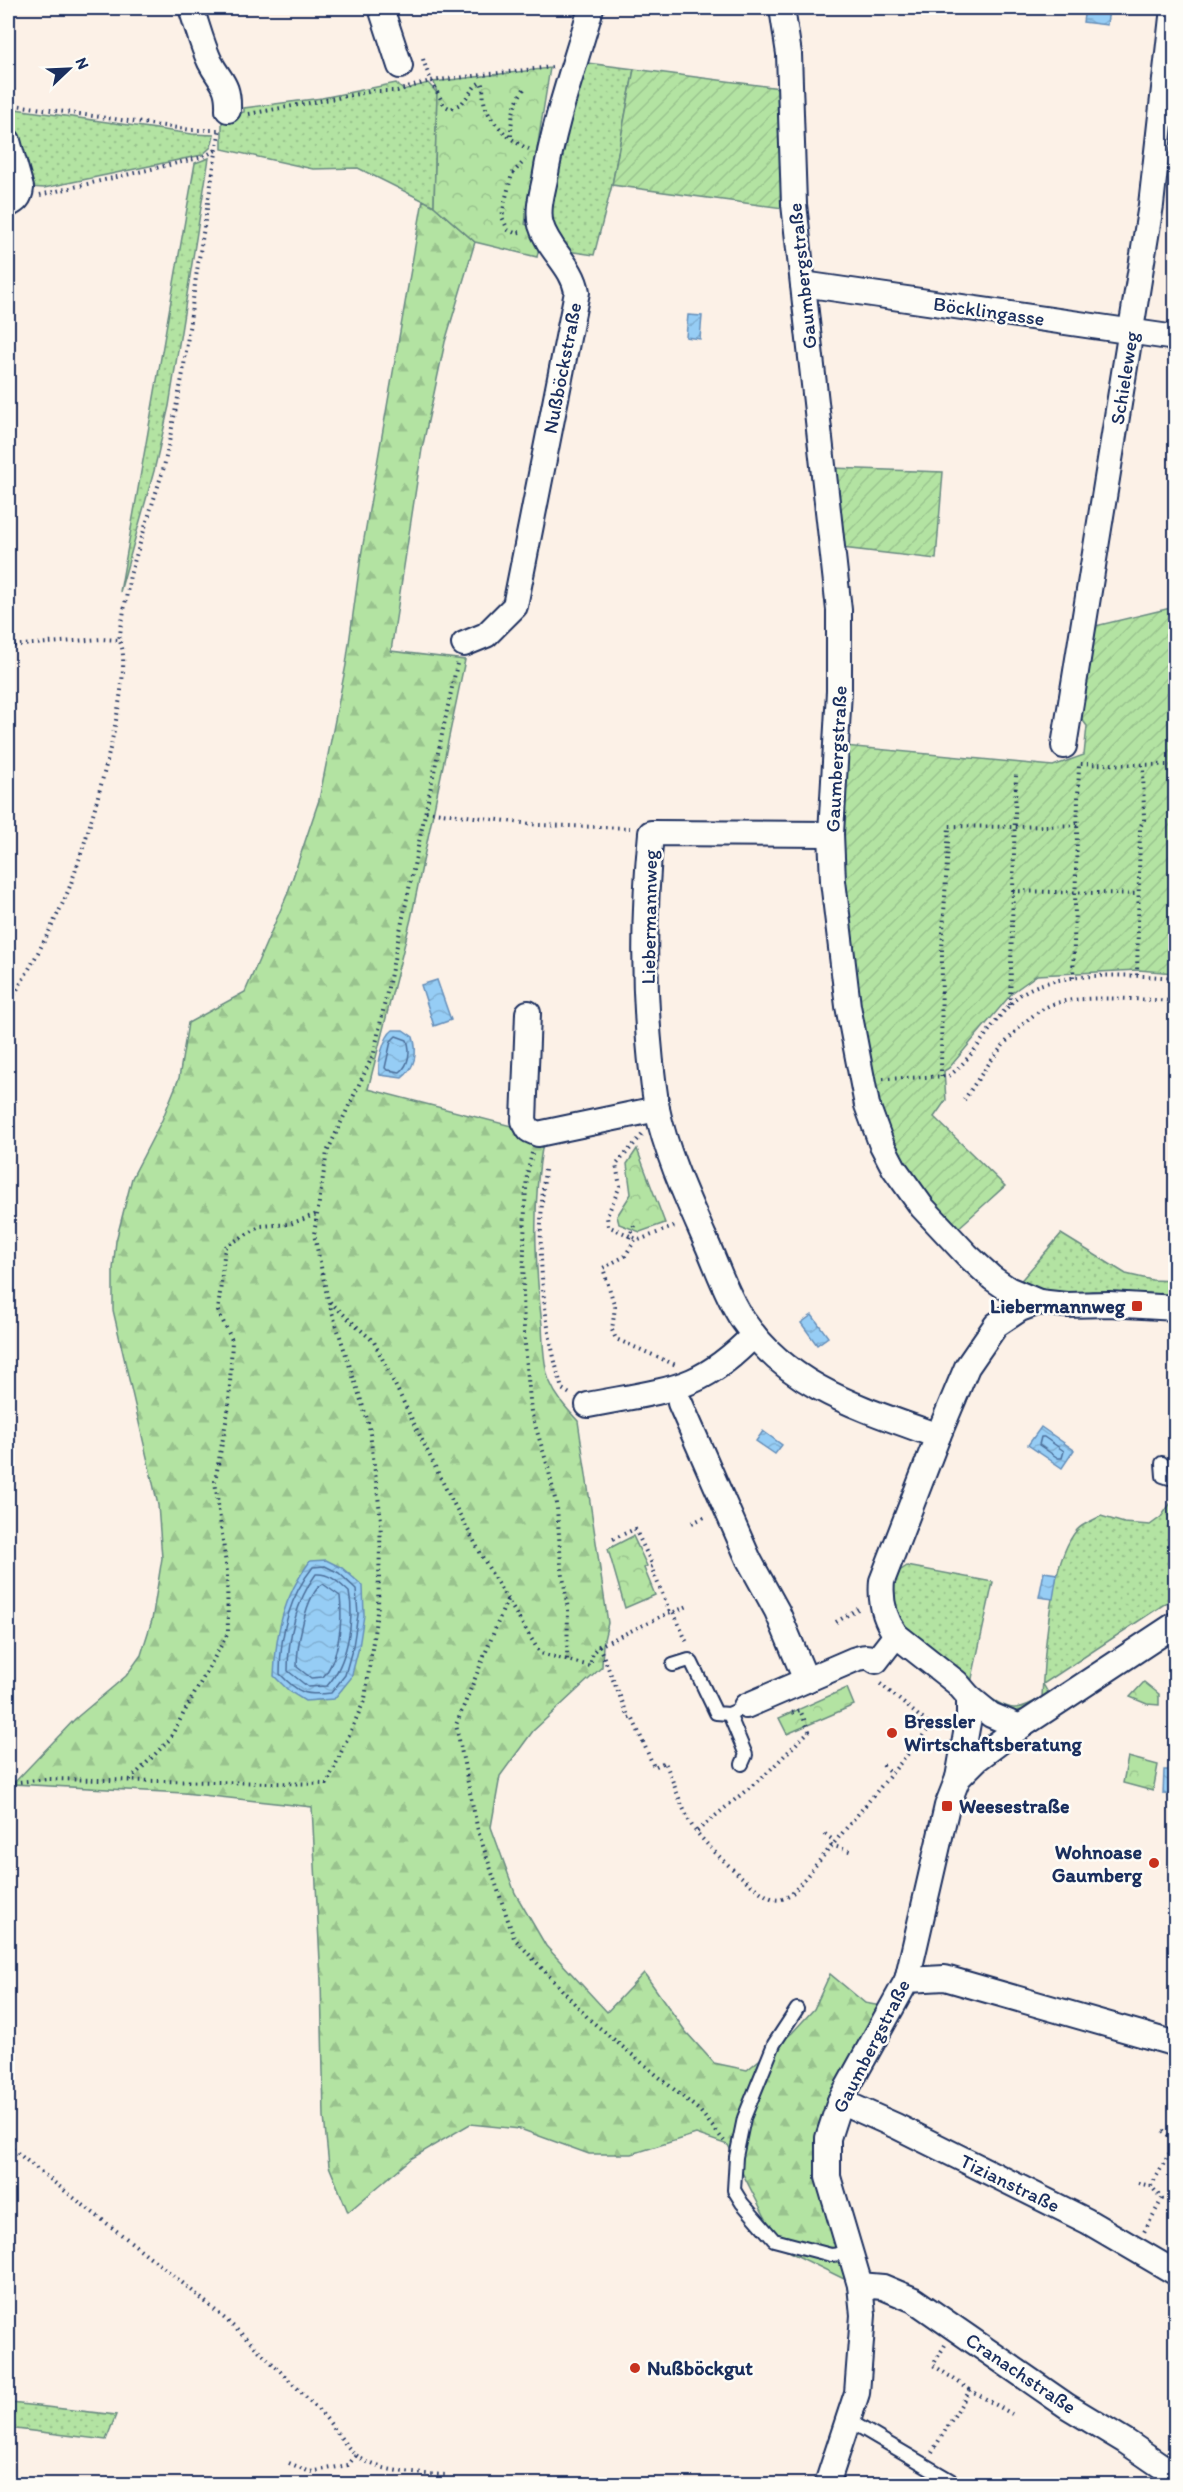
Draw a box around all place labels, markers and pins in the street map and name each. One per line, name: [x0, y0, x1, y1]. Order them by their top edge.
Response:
place label: Liebermannweg: [990, 1294, 1126, 1319]
marker: Liebermannweg: [1130, 1299, 1144, 1313]
place label: Bressler Wirtschaftsberatung: [904, 1709, 1083, 1757]
marker: Bressler Wirtschaftsberatung: [885, 1726, 899, 1740]
place label: Weesestraße: [959, 1794, 1070, 1818]
marker: Weesestraße: [940, 1799, 954, 1813]
place label: Wohnoase Gaumberg: [1052, 1840, 1143, 1888]
marker: Wohnoase Gaumberg: [1147, 1856, 1161, 1870]
place label: Nußböckgut: [647, 2356, 753, 2381]
marker: Nußböckgut: [628, 2361, 642, 2375]

